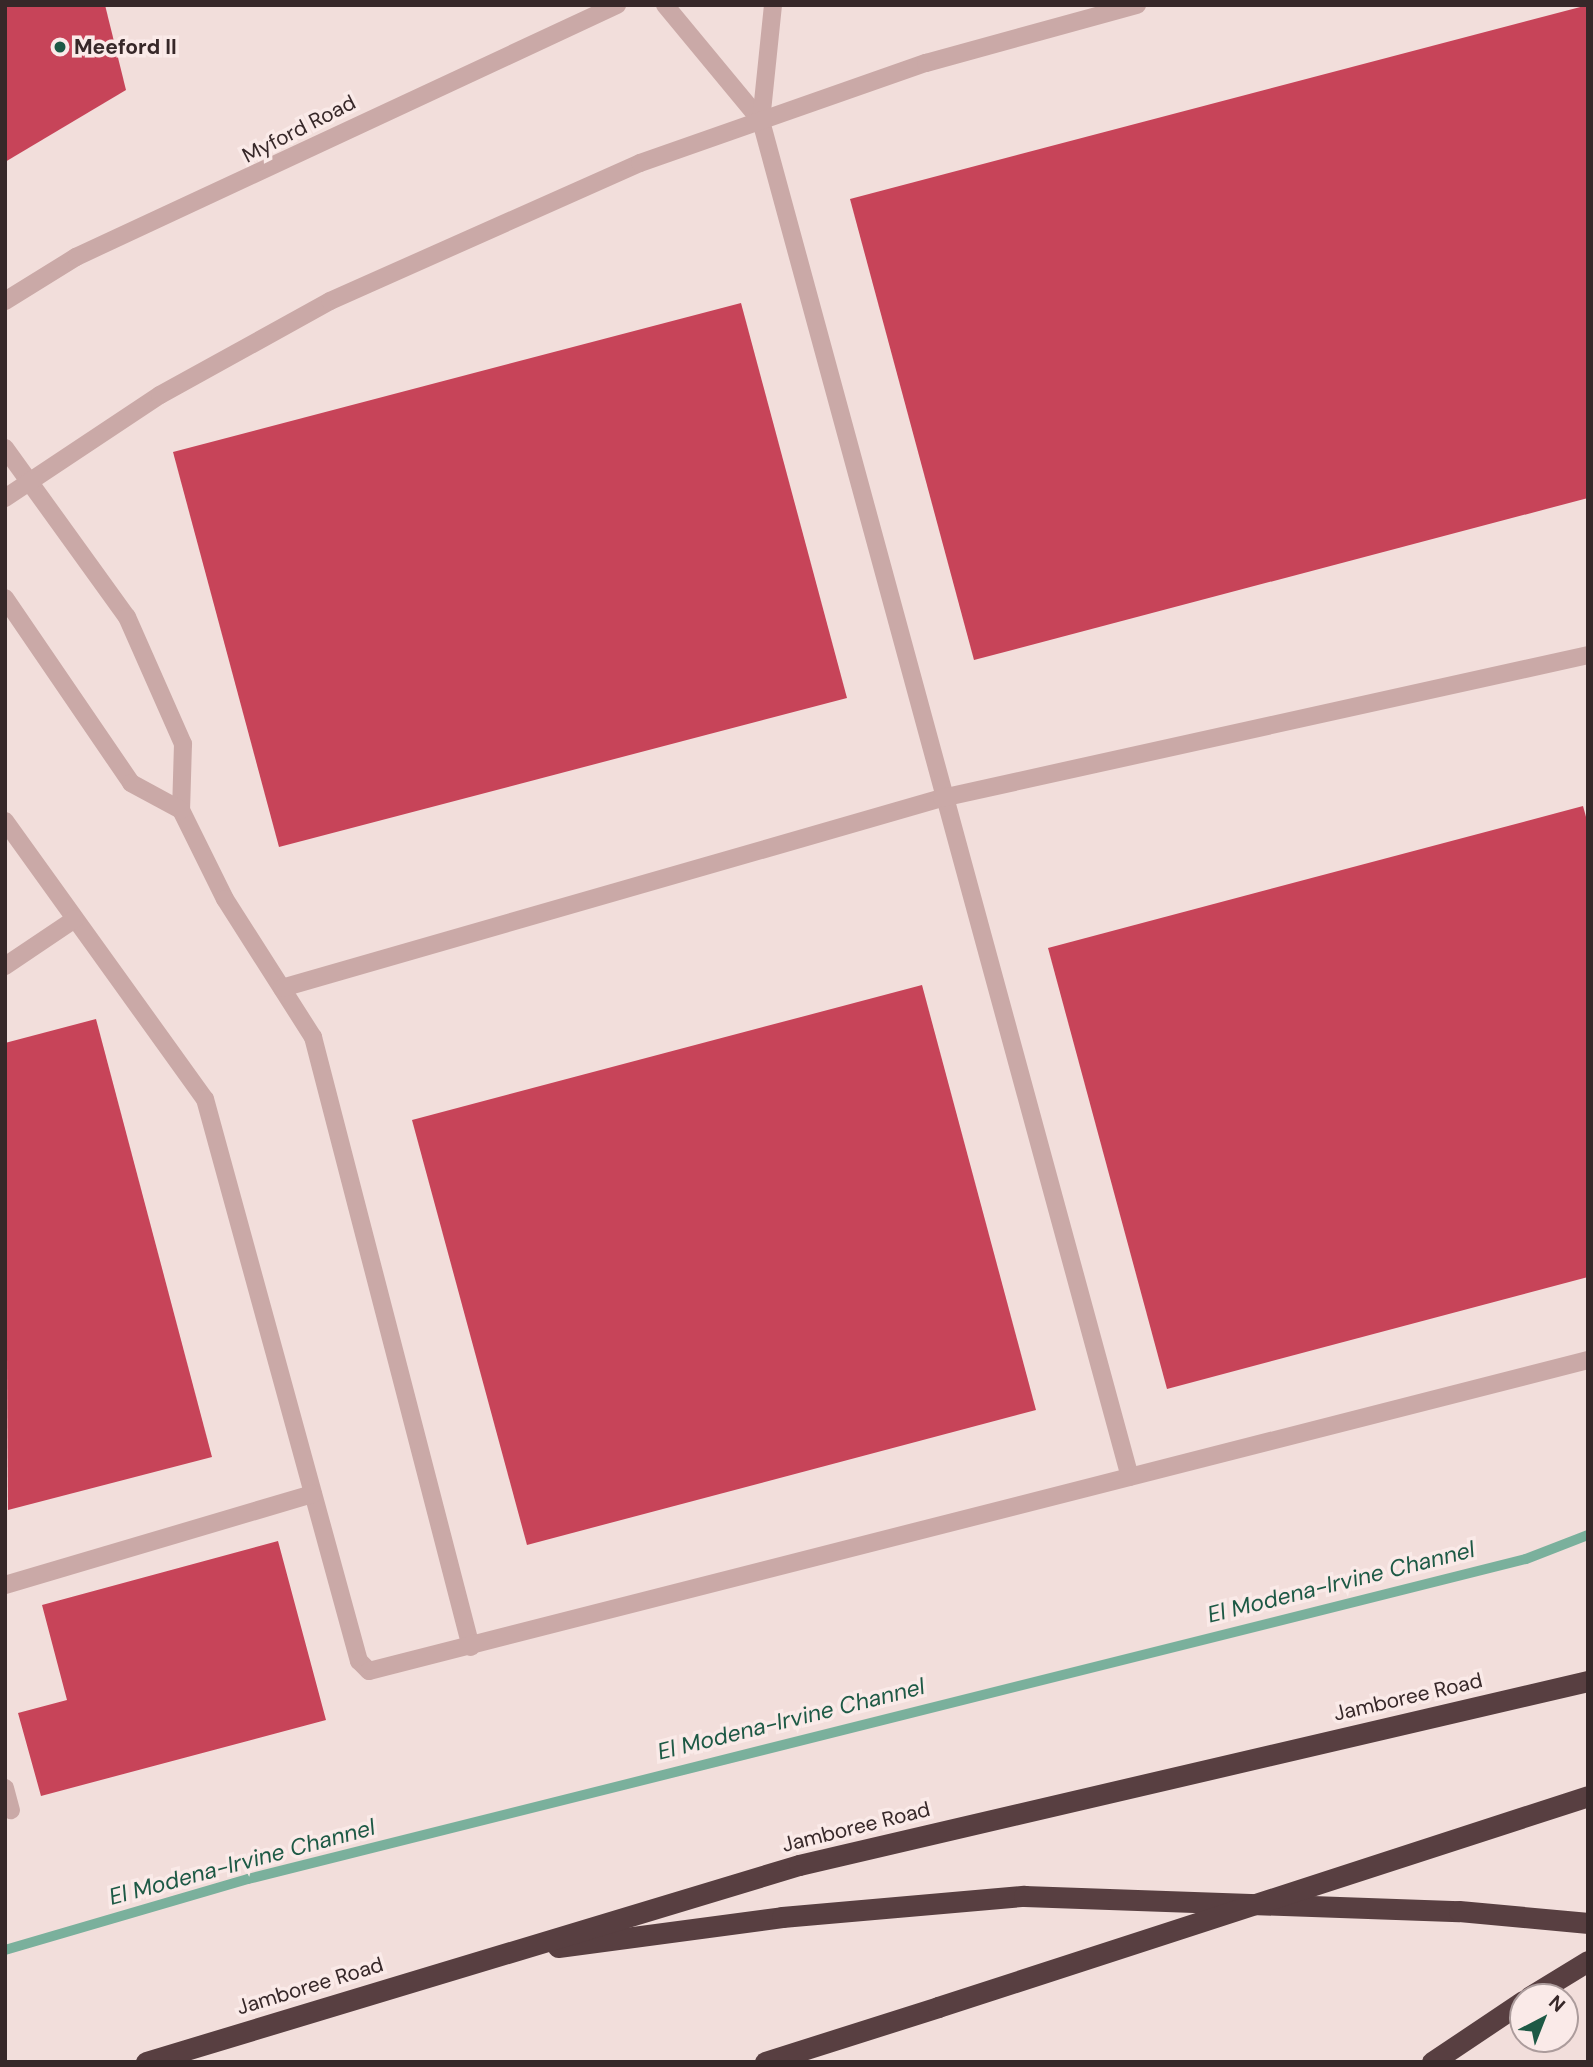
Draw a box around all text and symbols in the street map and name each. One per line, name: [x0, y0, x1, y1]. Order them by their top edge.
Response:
place label: Meeford II: [74, 34, 177, 60]
marker: Meeford II: [52, 39, 68, 55]
street label: Myford Road: [238, 90, 360, 168]
water label: El Modena-Irvine Channel: [1205, 1535, 1477, 1629]
street label: Jamboree Road: [1331, 1668, 1485, 1726]
water label: El Modena-Irvine Channel: [655, 1672, 927, 1766]
street label: Jamboree Road: [779, 1796, 933, 1858]
water label: El Modena-Irvine Channel: [106, 1813, 378, 1911]
street label: Jamboree Road: [234, 1952, 386, 2020]
north arrow: [1509, 1983, 1579, 2053]
text: N: [1544, 1990, 1571, 2017]

